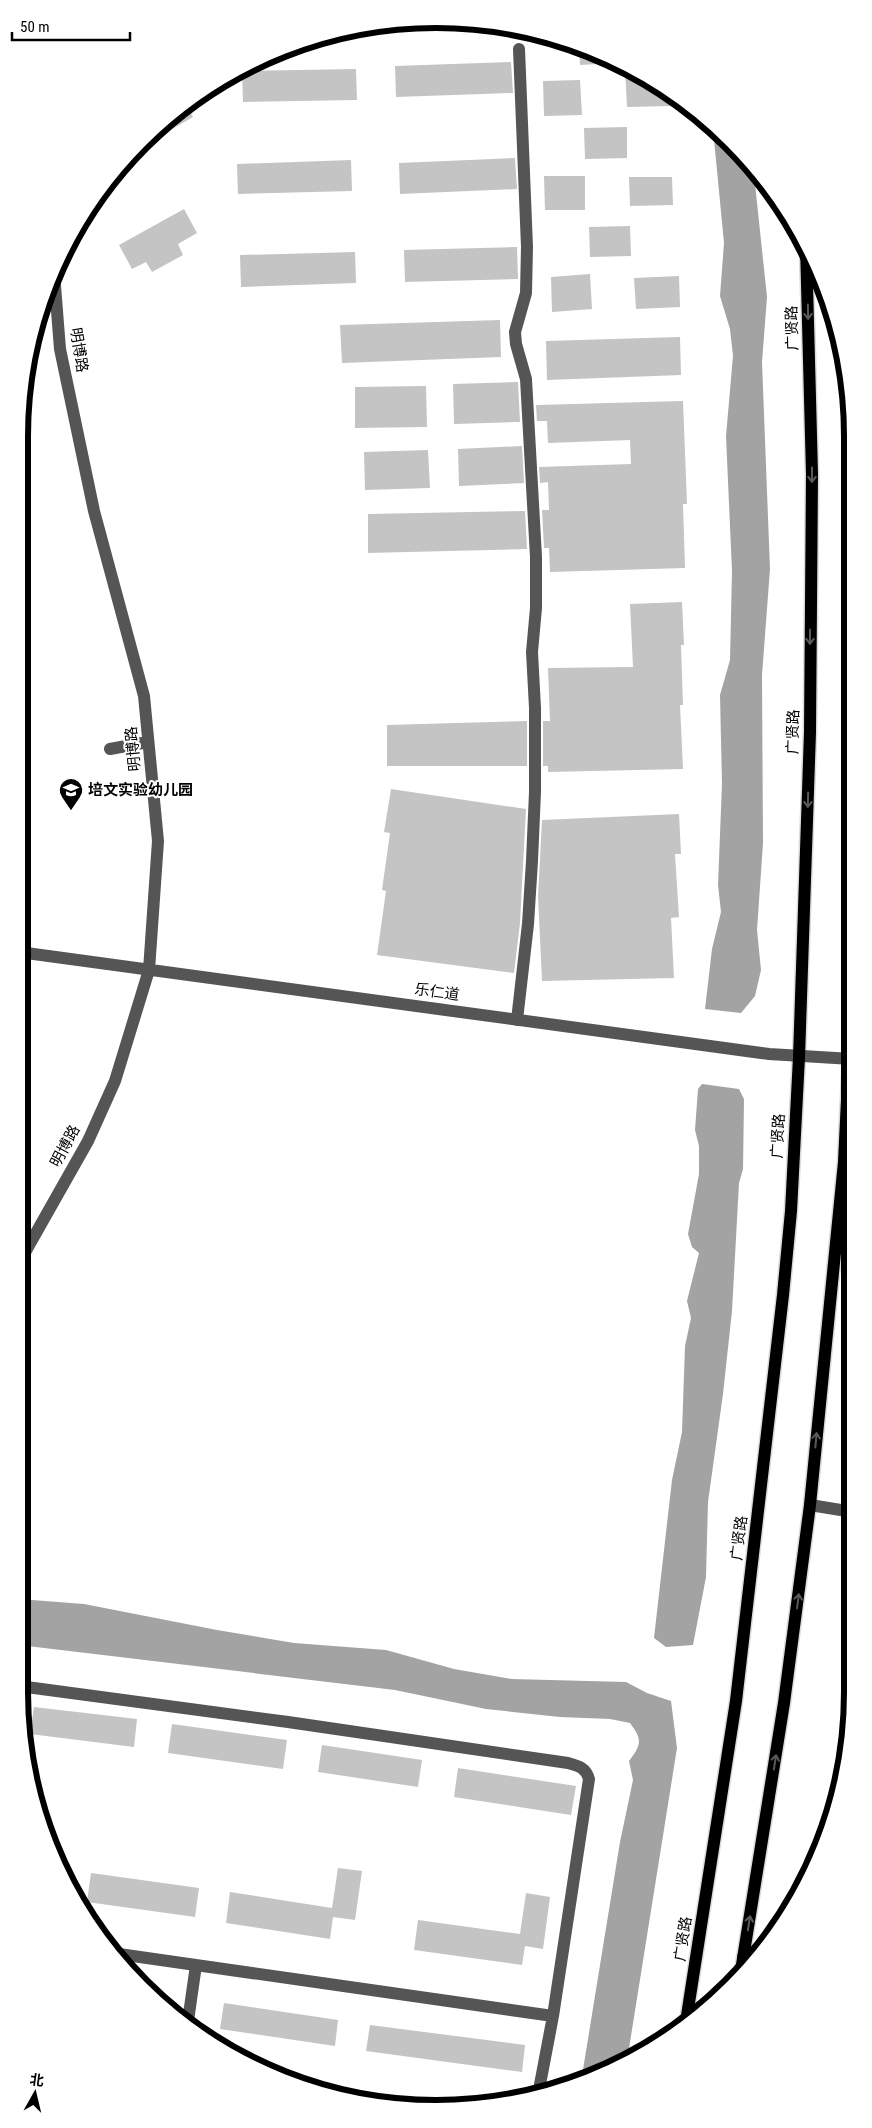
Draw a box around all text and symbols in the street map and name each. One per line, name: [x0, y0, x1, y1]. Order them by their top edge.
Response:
scale bar: [12, 10, 130, 42]
text: 50 m: [20, 18, 50, 36]
one-way arrow: [803, 304, 813, 320]
street label: 广贤路: [783, 305, 801, 351]
street label: 明博路: [67, 326, 91, 374]
one-way arrow: [807, 466, 816, 482]
one-way arrow: [805, 628, 815, 645]
street label: 广贤路: [784, 709, 802, 755]
street label: 明博路: [122, 726, 144, 772]
school or university icon: 培文实验幼儿园: [58, 777, 84, 811]
place label: 培文实验幼儿园: [88, 781, 193, 799]
one-way arrow: [803, 791, 813, 807]
street label: 乐仁道: [413, 980, 461, 1004]
street label: 广贤路: [768, 1113, 788, 1159]
street label: 明博路: [46, 1122, 84, 1170]
one-way arrow: [811, 1432, 821, 1448]
street label: 广贤路: [727, 1515, 751, 1561]
one-way arrow: [793, 1594, 803, 1610]
one-way arrow: [770, 1755, 780, 1771]
street label: 广贤路: [671, 1915, 695, 1963]
one-way arrow: [744, 1915, 754, 1931]
north arrow: [10, 2068, 60, 2118]
text: 北: [29, 2071, 45, 2089]

